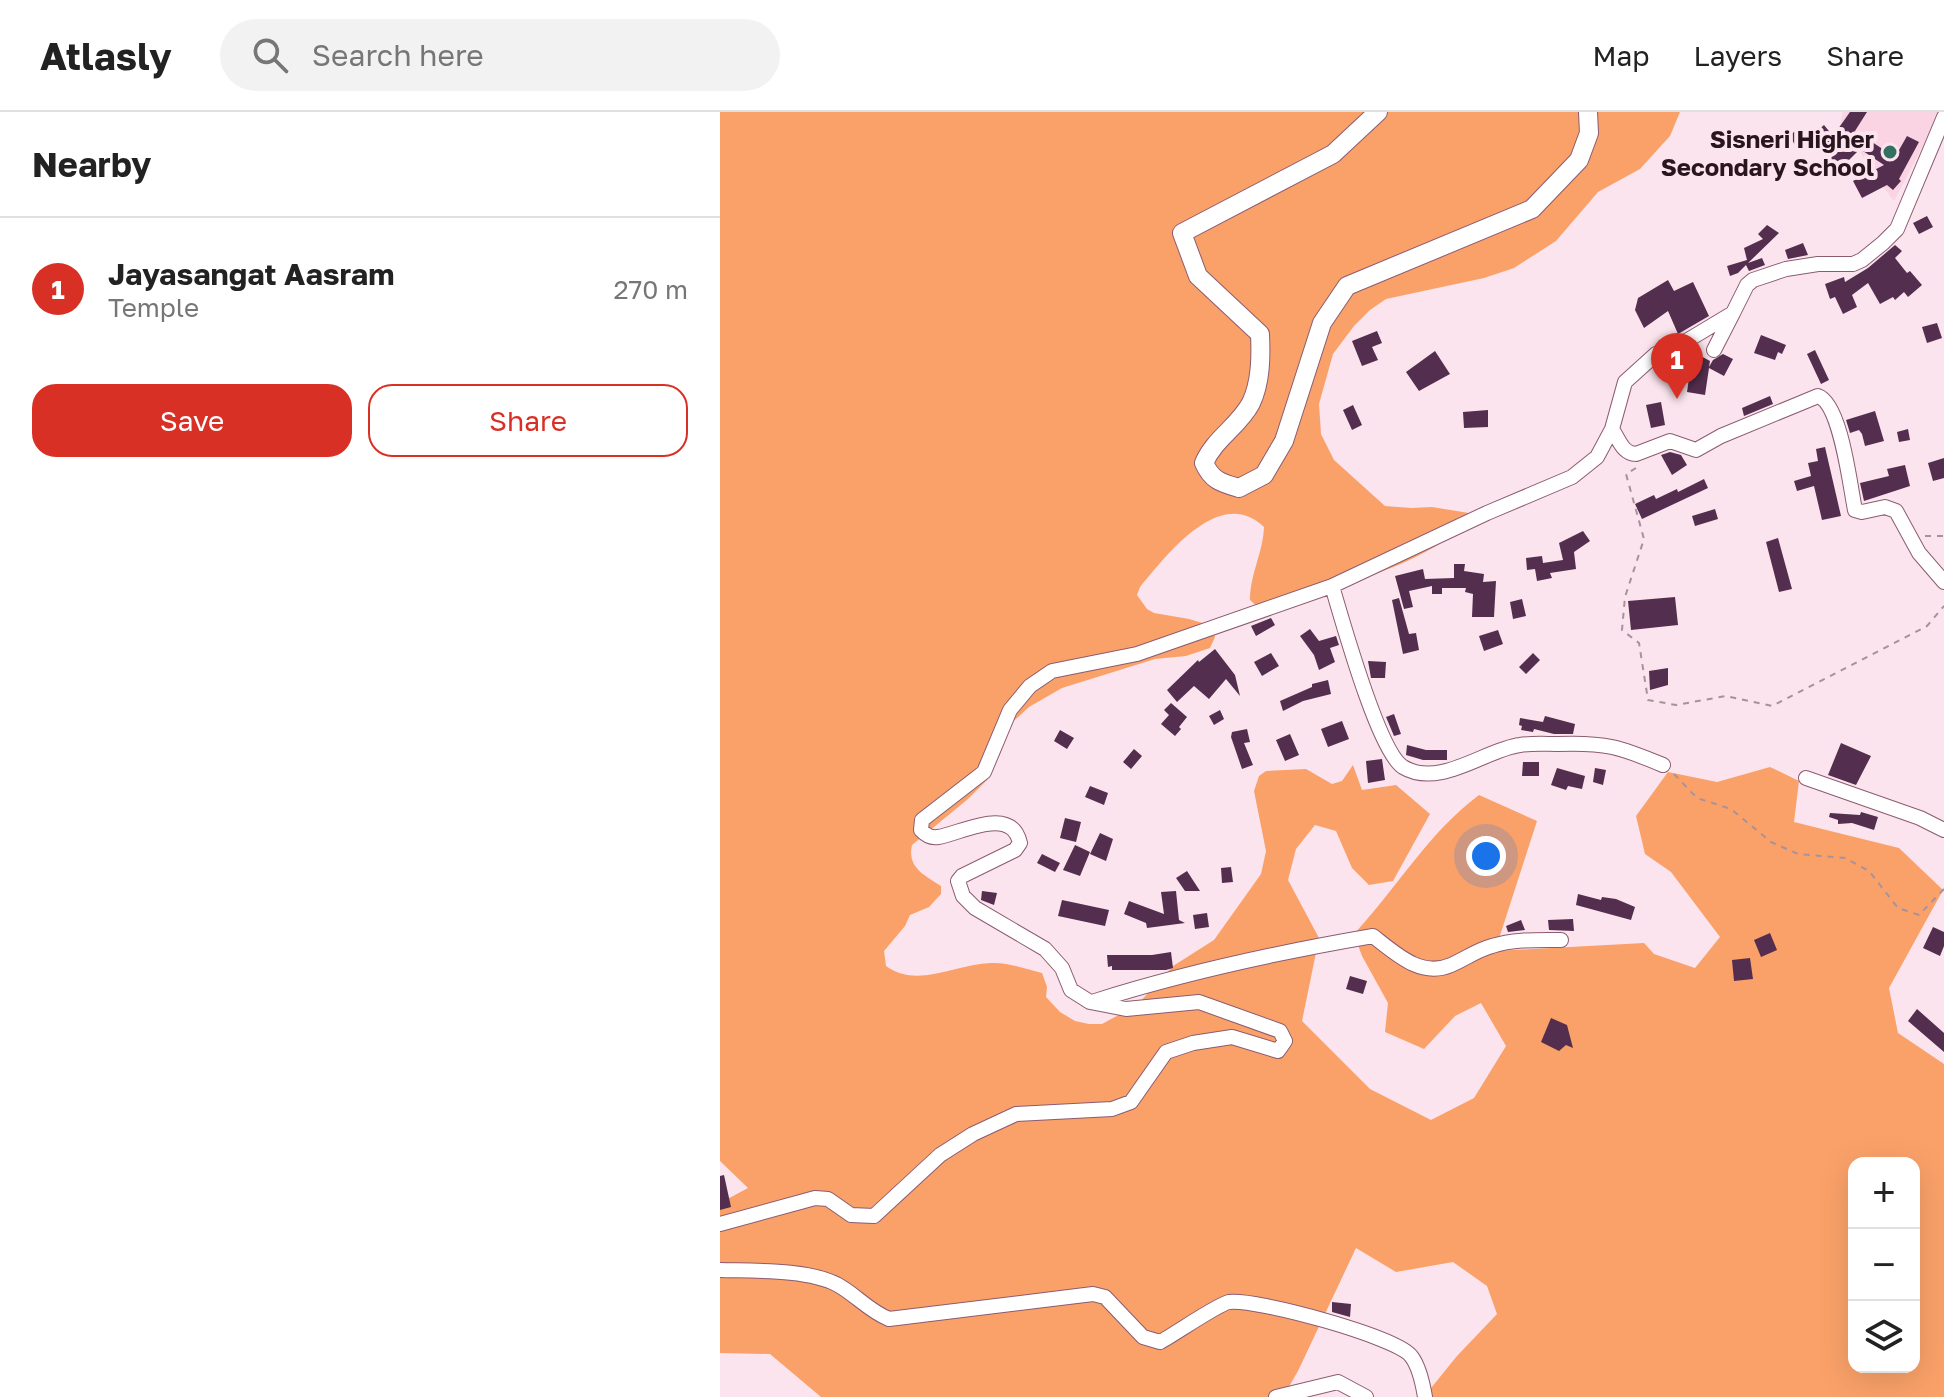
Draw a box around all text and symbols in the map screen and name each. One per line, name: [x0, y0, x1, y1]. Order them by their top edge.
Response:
search box: [220, 19, 780, 91]
text: Atlasly: [40, 33, 172, 78]
icon: search: [248, 33, 292, 77]
text: Search here: [312, 37, 484, 73]
text: Map: [1592, 39, 1650, 72]
text: Layers: [1694, 39, 1782, 72]
text: Share: [1826, 39, 1904, 72]
place label: Sisneri Higher Secondary School: [1661, 124, 1874, 181]
marker: Sisneri Higher Secondary School: [1881, 143, 1899, 161]
text: Nearby: [32, 144, 152, 184]
text: Jayasangat Aasram: [108, 256, 395, 292]
text: 1: [51, 274, 65, 305]
text: 270 m: [614, 274, 688, 305]
text: Temple: [108, 292, 199, 323]
pin: 1: [1651, 333, 1703, 399]
button: Save: [32, 384, 352, 457]
button: Share: [368, 384, 688, 457]
your location: [1466, 836, 1506, 876]
map controls: [1848, 1157, 1920, 1373]
button: +: [1848, 1157, 1920, 1229]
button: −: [1848, 1229, 1920, 1301]
button: layers: [1848, 1301, 1920, 1373]

